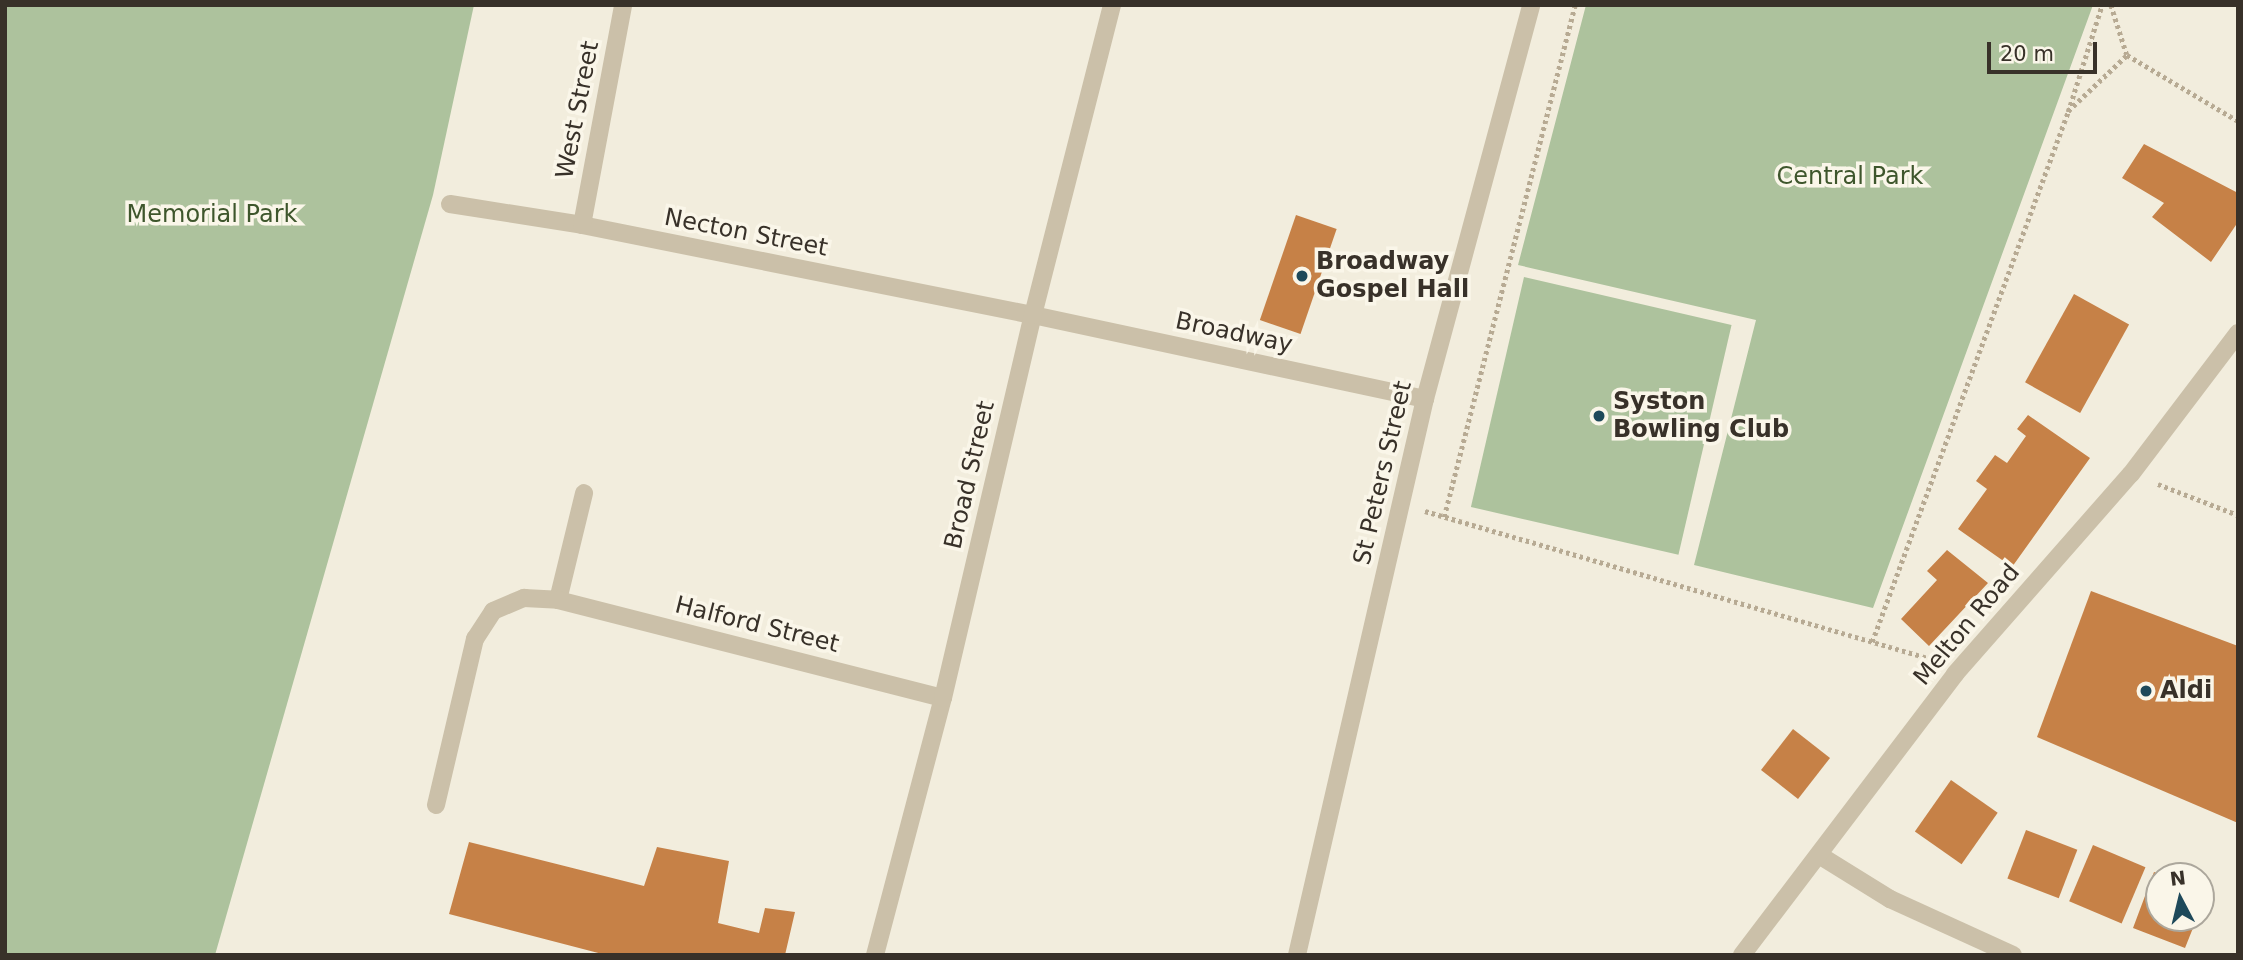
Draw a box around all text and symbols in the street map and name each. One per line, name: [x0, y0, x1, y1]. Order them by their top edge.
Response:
scale bar: [1991, 28, 2101, 72]
street label: West Street: [551, 39, 605, 181]
text: 20 m: [2000, 42, 2054, 66]
park label: Central Park: [1777, 163, 1923, 191]
park label: Memorial Park: [127, 201, 297, 229]
street label: Necton Street: [662, 203, 830, 263]
place label: Broadway Gospel Hall: [1316, 248, 1469, 304]
marker: Broadway Gospel Hall: [1294, 268, 1310, 284]
street label: Broadway: [1173, 307, 1295, 359]
street label: St Peters Street: [1348, 378, 1418, 568]
place label: Syston Bowling Club: [1613, 388, 1789, 444]
street label: Broad Street: [939, 398, 1001, 552]
marker: Syston Bowling Club: [1591, 408, 1607, 424]
street label: Melton Road: [1908, 559, 2026, 691]
street label: Halford Street: [672, 591, 842, 659]
place label: Aldi: [2160, 677, 2212, 705]
marker: Aldi: [2138, 683, 2154, 699]
north arrow: [2145, 862, 2215, 932]
text: N: [2168, 866, 2187, 890]

